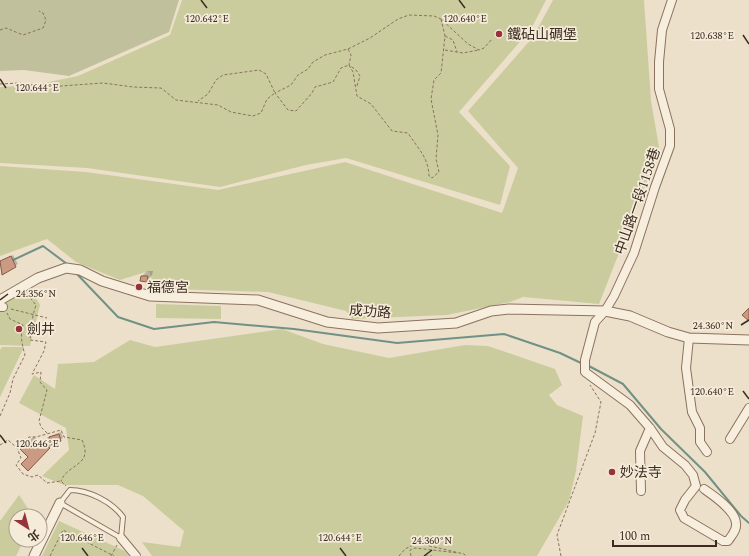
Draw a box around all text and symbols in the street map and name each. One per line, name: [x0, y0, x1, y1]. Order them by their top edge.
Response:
text: 120.642°E: [185, 11, 229, 27]
text: 120.640°E: [443, 11, 487, 27]
place label: 鐵砧山碉堡: [507, 24, 577, 45]
text: 120.638°E: [690, 28, 734, 44]
marker: 鐵砧山碉堡: [494, 29, 504, 39]
text: 120.644°E: [15, 80, 59, 96]
street label: 中山路一段1158巷: [609, 145, 666, 258]
place label: 福德宮: [147, 277, 189, 298]
marker: 福德宮: [134, 282, 144, 292]
text: 24.356°N: [16, 286, 56, 302]
street label: 成功路: [348, 300, 392, 323]
text: 24.360°N: [693, 318, 733, 334]
place label: 劍井: [27, 319, 55, 340]
marker: 劍井: [14, 324, 24, 334]
text: 120.640°E: [690, 384, 734, 400]
text: 120.646°E: [15, 436, 59, 452]
place label: 妙法寺: [620, 462, 662, 483]
marker: 妙法寺: [607, 467, 617, 477]
north arrow: [8, 508, 48, 548]
scale bar: [613, 522, 716, 548]
text: 北: [24, 526, 43, 546]
text: 100 m: [619, 527, 650, 546]
text: 120.646°E: [60, 530, 104, 546]
text: 120.644°E: [318, 530, 362, 546]
text: 24.360°N: [412, 533, 452, 549]

